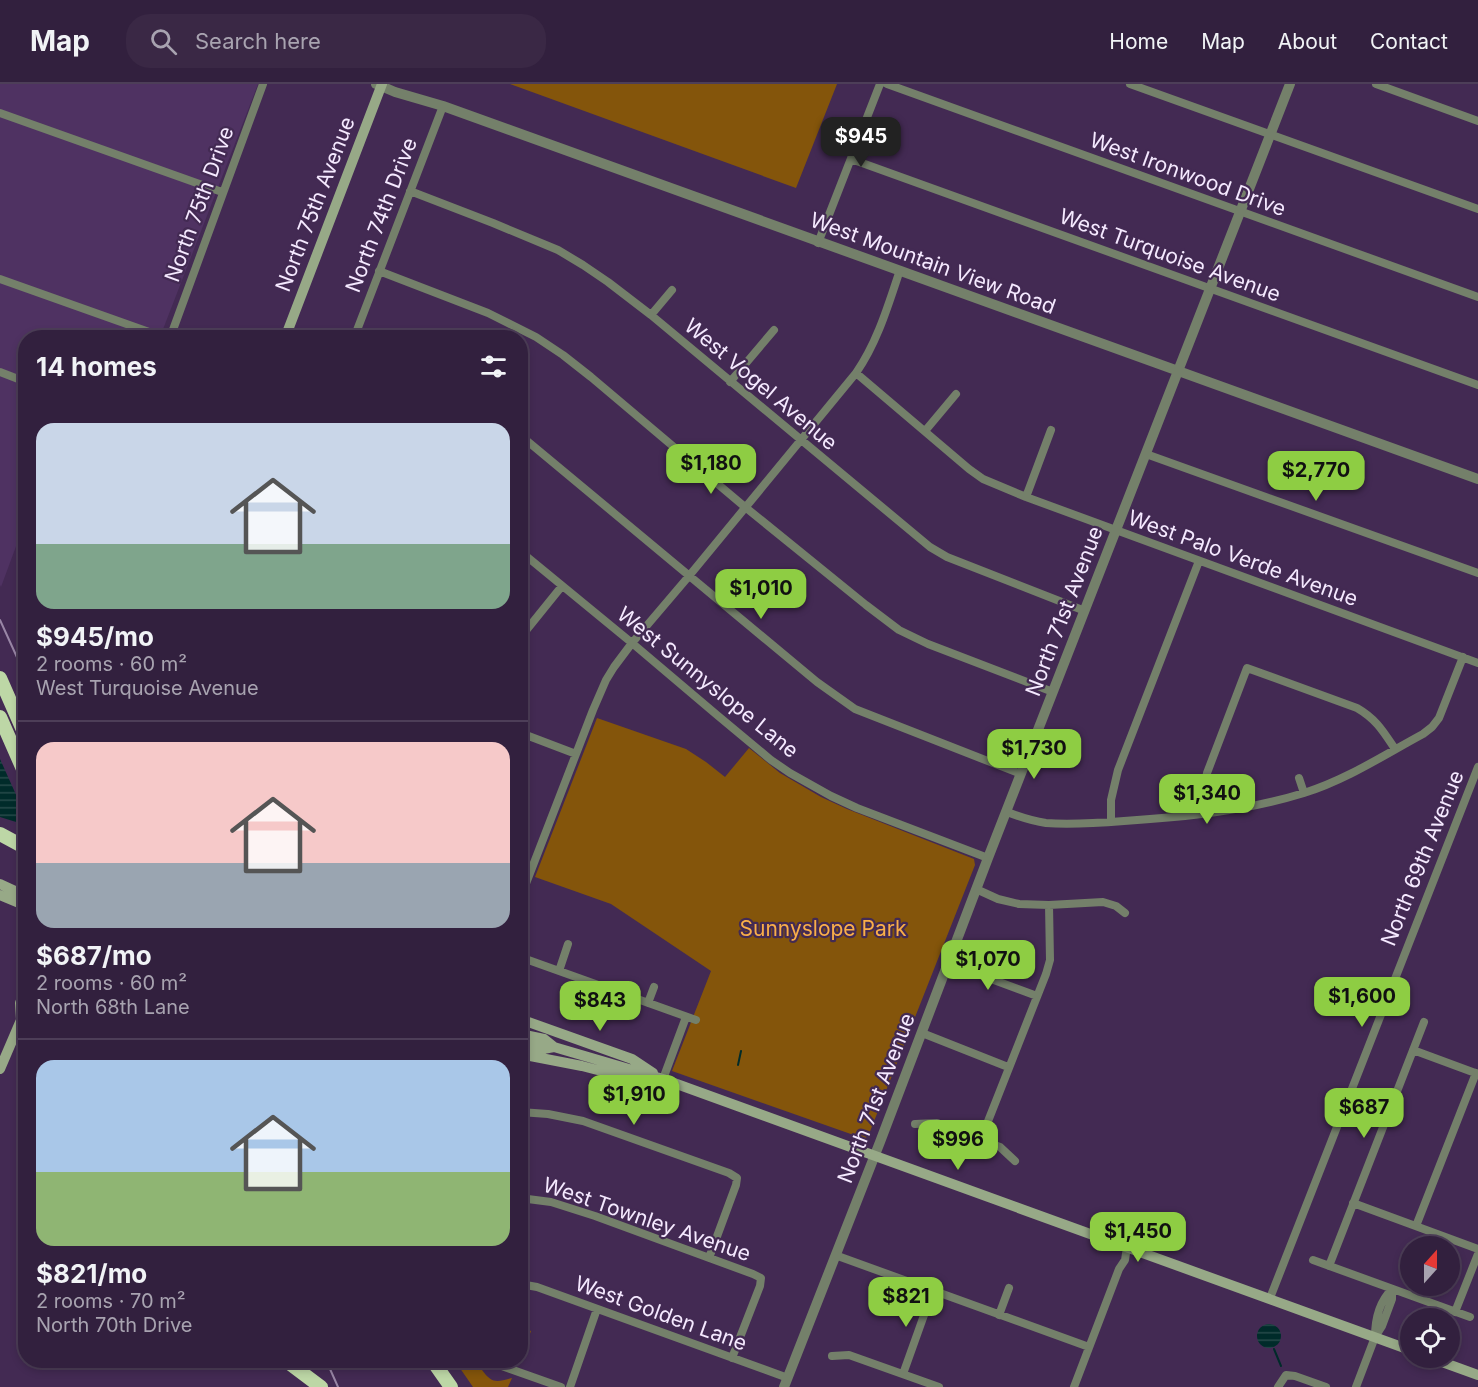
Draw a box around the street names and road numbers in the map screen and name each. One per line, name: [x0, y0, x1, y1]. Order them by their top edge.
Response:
street label: North 75th Avenue: [270, 113, 360, 295]
street label: North 75th Drive: [159, 123, 239, 285]
street label: West Ironwood Drive: [1087, 127, 1289, 221]
street label: North 74th Drive: [340, 134, 422, 296]
street label: West Turquoise Avenue: [1056, 203, 1284, 307]
street label: West Mountain View Road: [807, 207, 1059, 319]
street label: West Vogel Avenue: [680, 313, 842, 455]
street label: West Palo Verde Avenue: [1125, 505, 1361, 611]
street label: North 71st Avenue: [1020, 523, 1108, 699]
street label: West Sunnyslope Lane: [612, 601, 804, 763]
street label: North 69th Avenue: [1375, 767, 1469, 949]
street label: North 71st Avenue: [832, 1010, 920, 1186]
street label: West Townley Avenue: [540, 1172, 754, 1266]
street label: West Golden Lane: [572, 1270, 750, 1356]

